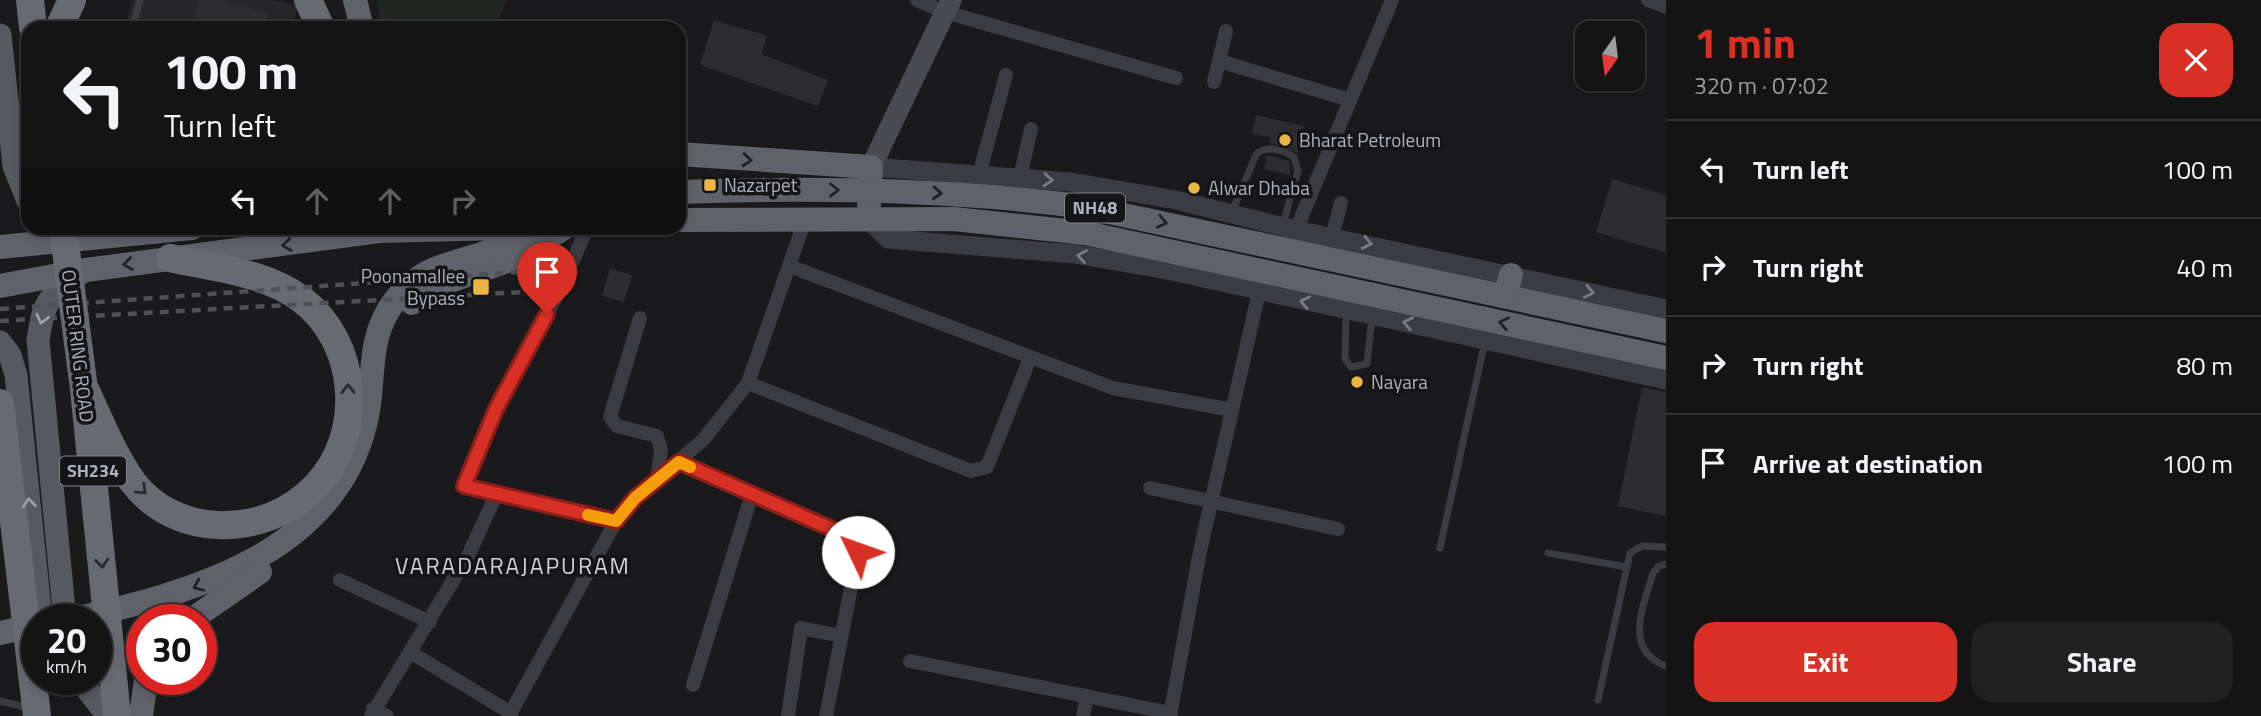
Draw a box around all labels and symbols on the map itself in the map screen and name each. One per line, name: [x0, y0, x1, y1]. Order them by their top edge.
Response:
north arrow: [1575, 21, 1645, 91]
place label: Bharat Petroleum: [1299, 125, 1441, 154]
marker: Bharat Petroleum: [1277, 132, 1293, 148]
one-way arrow: [742, 152, 753, 167]
place label: Nazarpet: [724, 170, 798, 199]
one-way arrow: [1042, 172, 1054, 187]
place label: Alwar Dhaba: [1208, 173, 1310, 202]
marker: Nazarpet: [702, 177, 718, 193]
marker: Alwar Dhaba: [1186, 180, 1202, 196]
one-way arrow: [829, 182, 840, 198]
one-way arrow: [932, 186, 943, 201]
road number: NH48: [1065, 194, 1125, 223]
one-way arrow: [1156, 214, 1168, 228]
one-way arrow: [1361, 235, 1373, 250]
one-way arrow: [281, 237, 293, 252]
pin: [517, 242, 577, 314]
one-way arrow: [1076, 248, 1088, 263]
one-way arrow: [122, 256, 134, 271]
place label: Poonamallee Bypass: [361, 261, 465, 312]
street label: OUTER RING ROAD: [55, 268, 102, 424]
marker: Poonamallee Bypass: [471, 277, 491, 297]
one-way arrow: [1583, 284, 1595, 298]
one-way arrow: [1299, 295, 1311, 310]
one-way arrow: [36, 312, 50, 324]
one-way arrow: [1498, 316, 1510, 331]
one-way arrow: [1402, 317, 1414, 332]
place label: Nayara: [1371, 367, 1428, 396]
marker: Nayara: [1349, 374, 1365, 390]
one-way arrow: [340, 383, 356, 394]
road number: SH234: [60, 457, 126, 486]
one-way arrow: [134, 482, 147, 495]
one-way arrow: [22, 497, 37, 508]
position arrow: [821, 515, 895, 589]
district label: VARADARAJAPURAM: [395, 548, 631, 583]
one-way arrow: [94, 557, 109, 569]
one-way arrow: [193, 578, 205, 592]
speed limit sign: 30: [126, 604, 217, 695]

